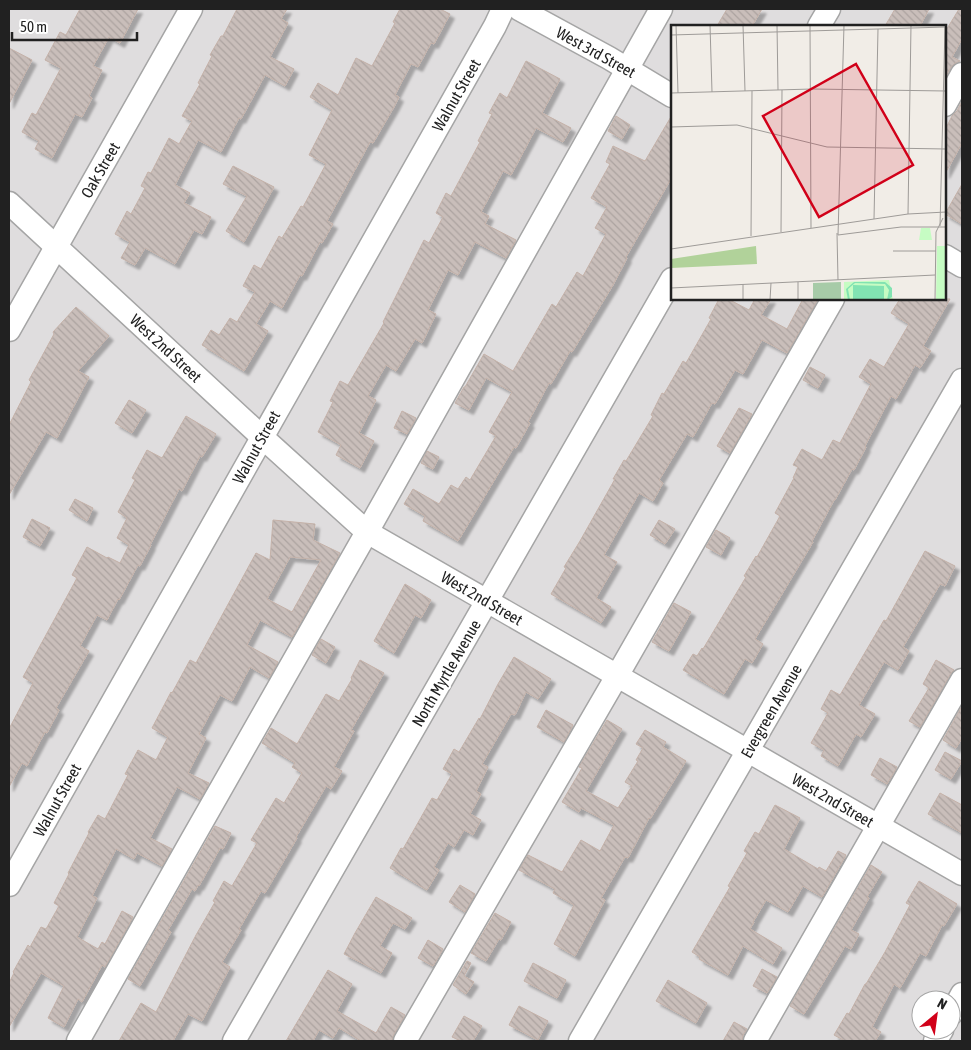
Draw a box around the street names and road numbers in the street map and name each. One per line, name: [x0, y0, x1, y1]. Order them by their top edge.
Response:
street label: West 3rd Street: [553, 23, 639, 81]
street label: Walnut Street: [428, 55, 484, 134]
street label: Oak Street: [77, 139, 123, 201]
street label: West 2nd Street: [127, 310, 206, 386]
street label: Walnut Street: [229, 407, 283, 486]
street label: West 2nd Street: [438, 567, 526, 629]
street label: North Myrtle Avenue: [408, 616, 485, 730]
street label: Evergreen Avenue: [737, 661, 806, 761]
street label: Walnut Street: [30, 760, 84, 839]
street label: West 2nd Street: [789, 769, 877, 831]

